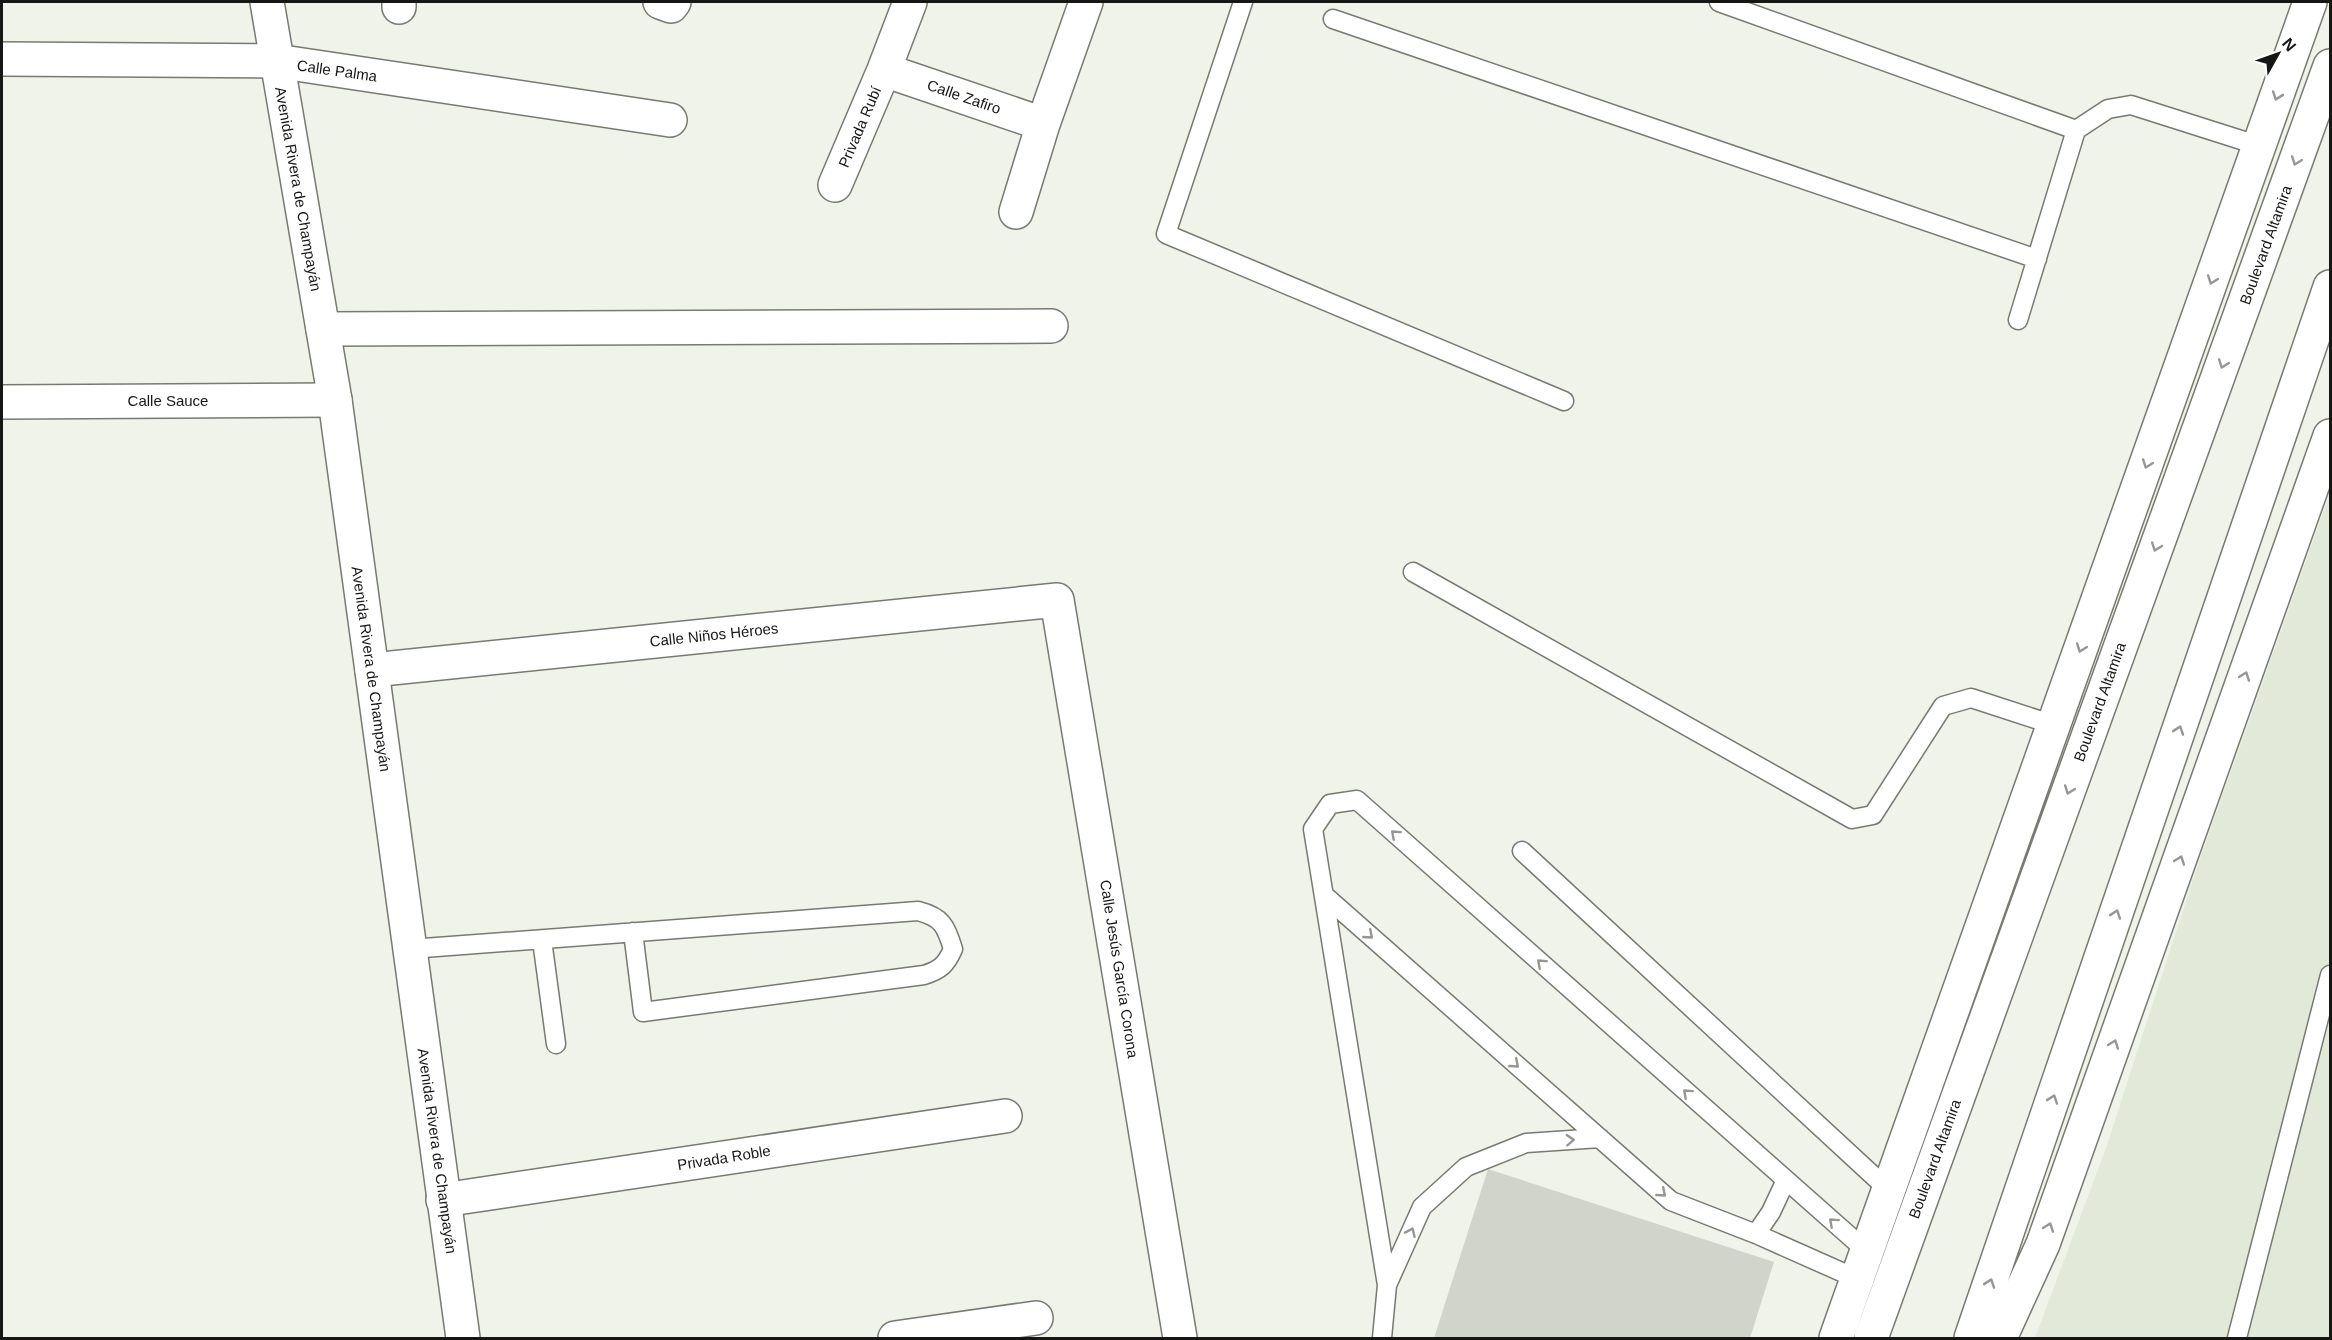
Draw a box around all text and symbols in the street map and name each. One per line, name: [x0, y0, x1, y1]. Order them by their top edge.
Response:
north arrow: [2248, 24, 2308, 84]
text: N: [2279, 35, 2299, 55]
street label: Calle Palma: [296, 56, 379, 85]
street label: Calle Zafiro: [925, 76, 1003, 117]
street label: Privada Rubí: [835, 83, 885, 170]
street label: Avenida Rivera de Champayán: [272, 85, 325, 292]
one-way arrow: [2272, 91, 2285, 101]
one-way arrow: [2291, 155, 2304, 166]
street label: Boulevard Altamira: [2236, 182, 2295, 307]
one-way arrow: [2207, 274, 2220, 285]
one-way arrow: [2217, 358, 2230, 369]
street label: Calle Sauce: [128, 392, 208, 409]
one-way arrow: [2141, 458, 2154, 469]
one-way arrow: [2151, 541, 2164, 552]
street label: Avenida Rivera de Champayán: [349, 565, 394, 773]
street label: Calle Niños Héroes: [649, 619, 779, 650]
street label: Boulevard Altamira: [2070, 639, 2129, 764]
one-way arrow: [2076, 642, 2089, 653]
one-way arrow: [2238, 671, 2251, 682]
one-way arrow: [2172, 725, 2185, 736]
one-way arrow: [2063, 784, 2076, 795]
one-way arrow: [1391, 830, 1402, 841]
one-way arrow: [2172, 855, 2185, 866]
street label: Calle Jesús García Corona: [1097, 879, 1142, 1060]
one-way arrow: [2109, 909, 2122, 920]
one-way arrow: [1362, 928, 1373, 939]
one-way arrow: [1537, 959, 1548, 970]
one-way arrow: [2107, 1039, 2120, 1050]
street label: Avenida Rivera de Champayán: [415, 1047, 460, 1255]
one-way arrow: [1508, 1057, 1519, 1068]
one-way arrow: [1683, 1089, 1694, 1100]
one-way arrow: [2046, 1094, 2058, 1105]
street label: Boulevard Altamira: [1905, 1096, 1964, 1221]
one-way arrow: [1565, 1134, 1574, 1147]
street label: Privada Roble: [676, 1142, 772, 1173]
one-way arrow: [1655, 1185, 1666, 1196]
one-way arrow: [1829, 1218, 1840, 1229]
one-way arrow: [2041, 1222, 2054, 1233]
one-way arrow: [1404, 1227, 1416, 1238]
one-way arrow: [1983, 1278, 1995, 1289]

